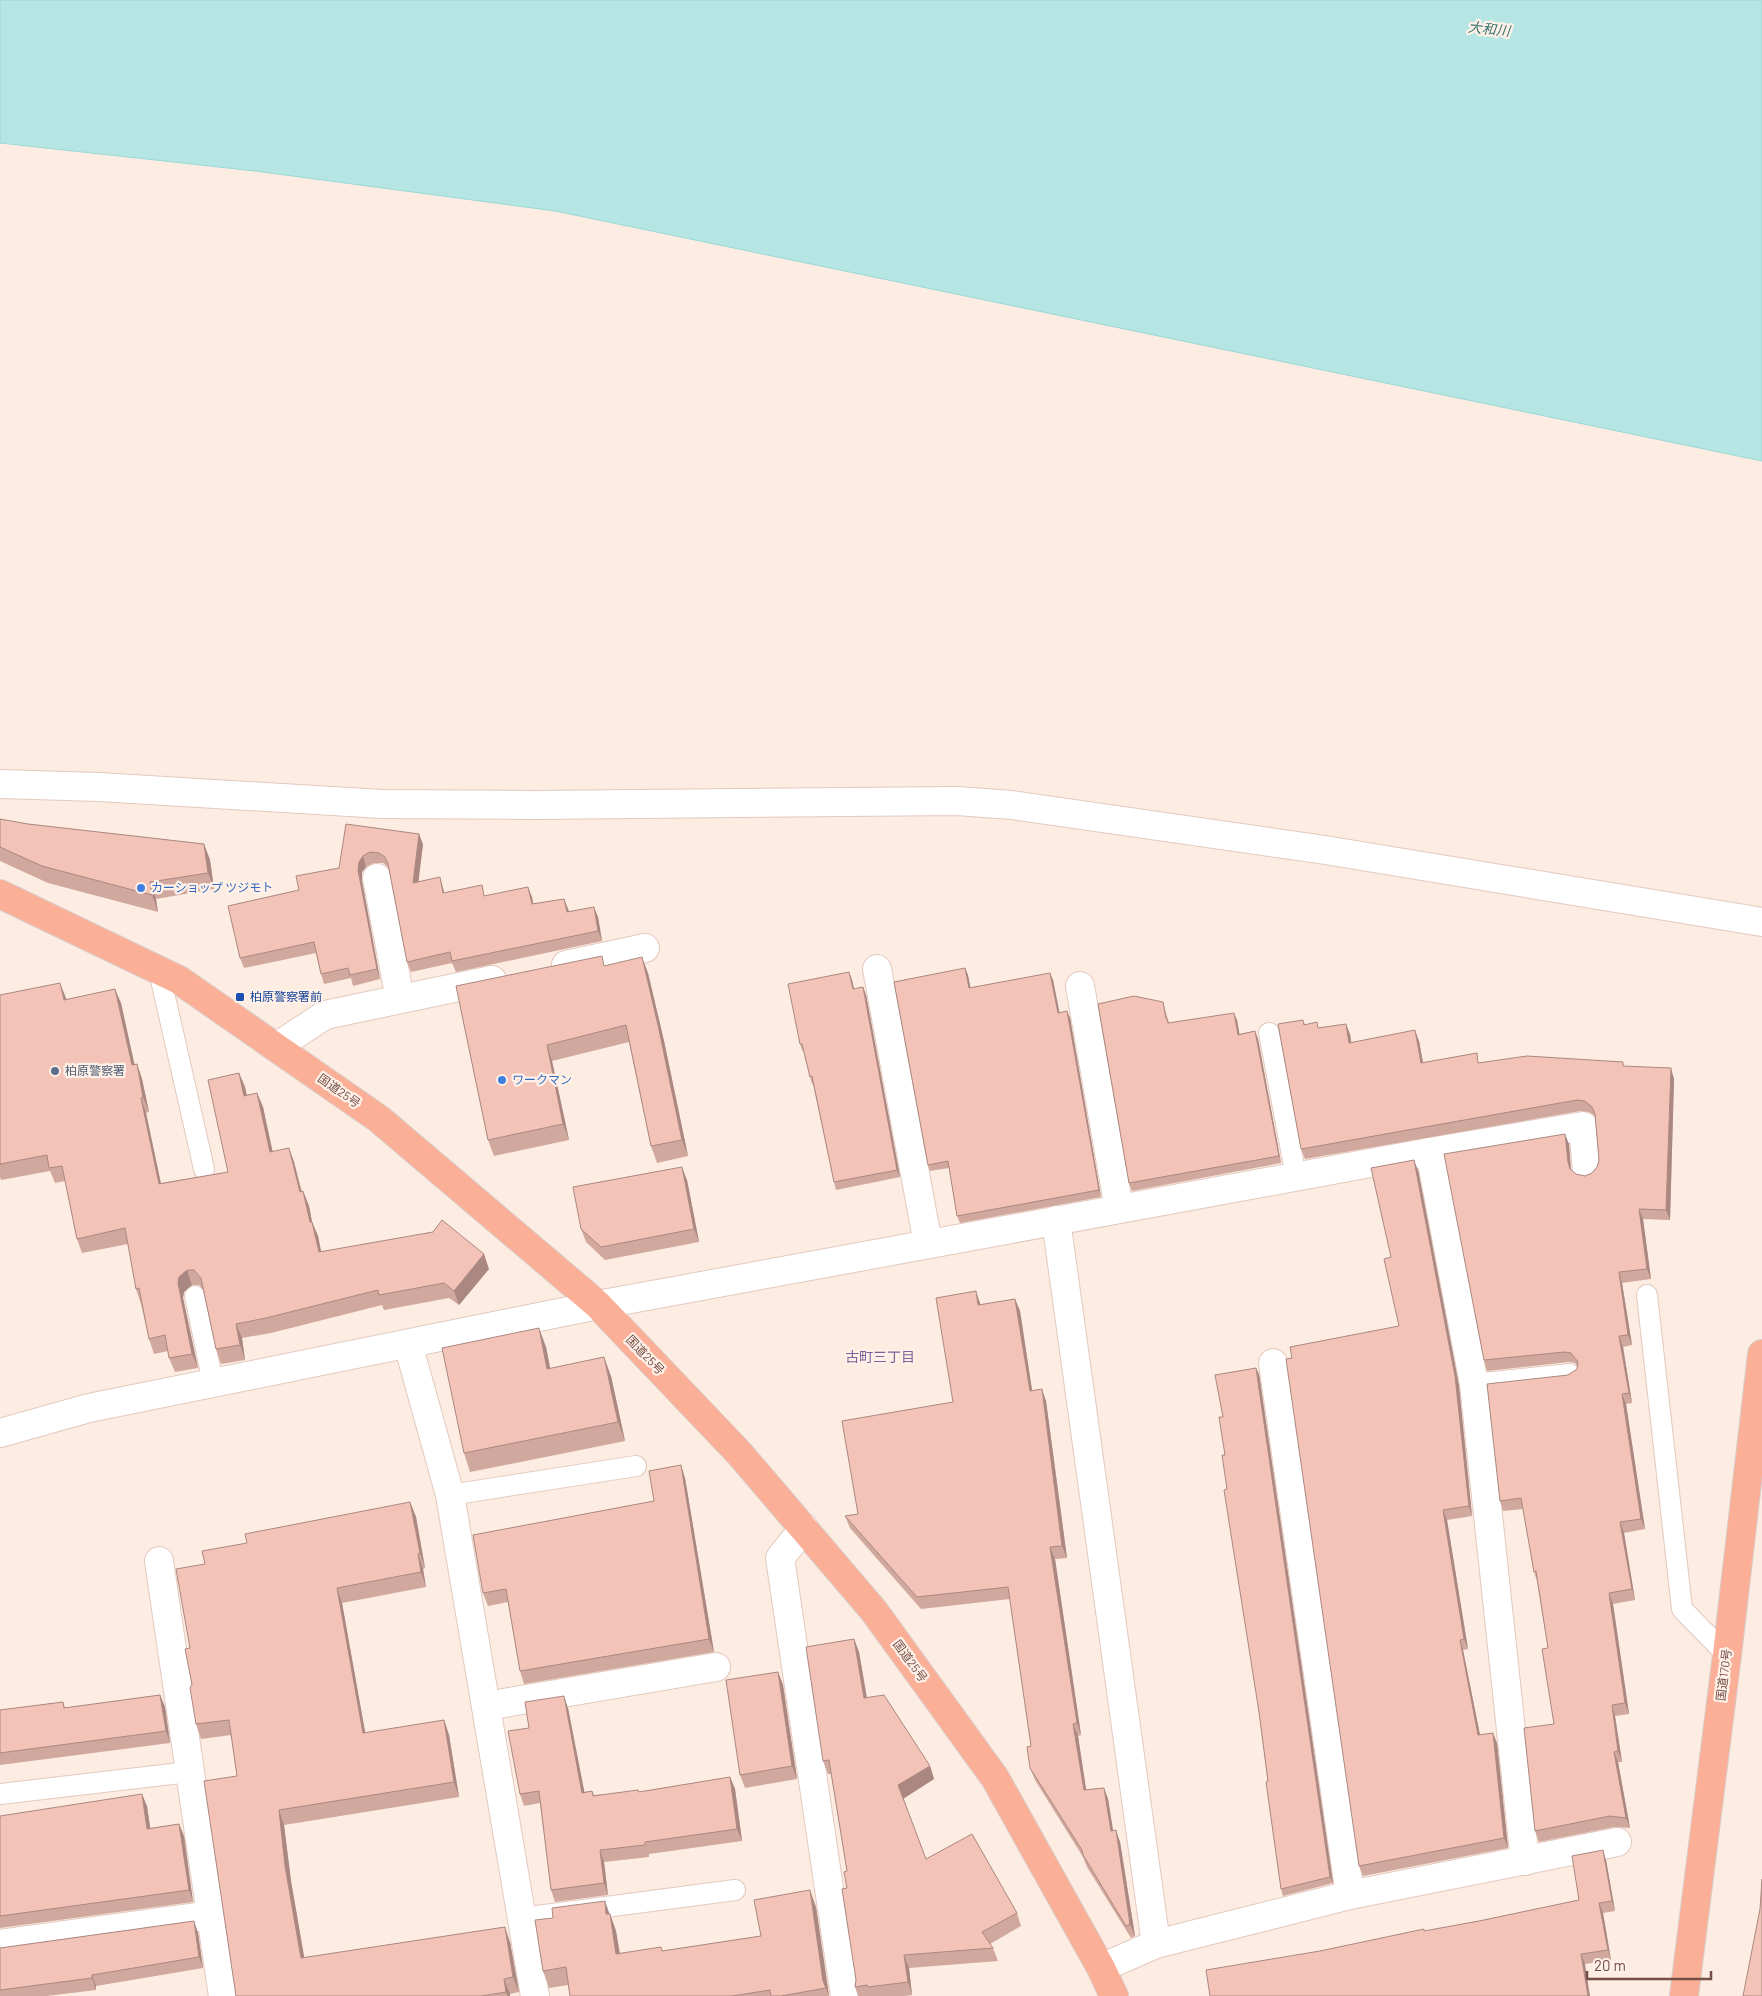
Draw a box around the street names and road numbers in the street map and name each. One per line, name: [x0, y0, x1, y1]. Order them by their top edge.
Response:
street label: 国道25号: [316, 1071, 363, 1110]
street label: 国道25号: [624, 1332, 668, 1377]
street label: 国道25号: [891, 1637, 931, 1684]
street label: 国道170号: [1713, 1648, 1733, 1702]

